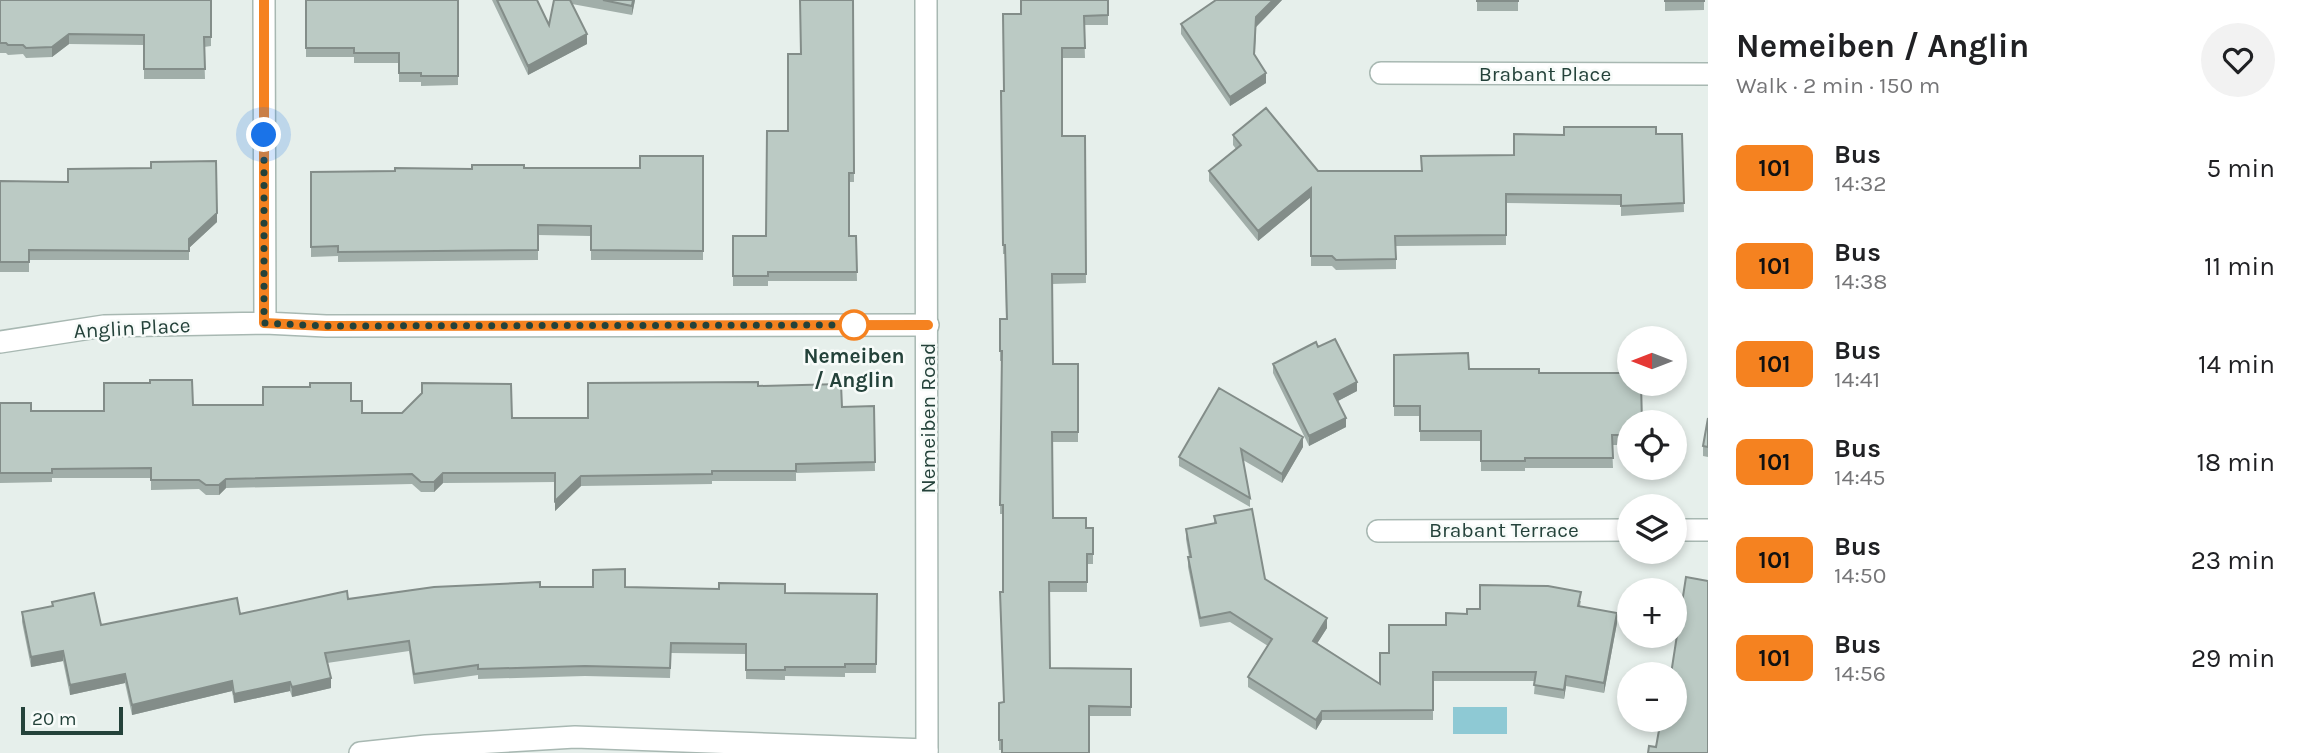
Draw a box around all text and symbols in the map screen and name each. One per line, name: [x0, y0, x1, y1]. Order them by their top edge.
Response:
button: heart: [2201, 23, 2275, 97]
text: Nemeiben / Anglin: [1736, 27, 2029, 65]
street label: Brabant Place: [1479, 62, 1611, 86]
text: Walk · 2 min · 150 m: [1736, 72, 1940, 99]
your location: [246, 117, 281, 152]
text: Bus: [1834, 139, 1881, 170]
text: 5 min: [2206, 153, 2275, 184]
text: 101: [1758, 154, 1791, 182]
text: 14:32: [1834, 170, 1887, 197]
text: Bus: [1834, 237, 1881, 268]
text: 11 min: [2204, 251, 2275, 282]
text: 101: [1758, 252, 1791, 280]
text: 14:38: [1834, 268, 1887, 295]
marker: Nemeiben / Anglin: [839, 310, 869, 340]
street label: Anglin Place: [73, 313, 191, 343]
north arrow: [1617, 326, 1687, 396]
map controls: [1617, 326, 1687, 732]
text: Bus: [1834, 335, 1881, 366]
street label: Nemeiben Road: [916, 342, 940, 494]
place label: Nemeiben / Anglin: [803, 344, 905, 392]
text: 14 min: [2198, 349, 2275, 380]
text: 101: [1758, 350, 1791, 378]
text: 14:41: [1834, 366, 1880, 393]
button: locate: [1617, 410, 1687, 480]
text: Bus: [1834, 433, 1881, 464]
text: 18 min: [2196, 447, 2275, 478]
text: 101: [1758, 448, 1791, 476]
text: 14:45: [1834, 464, 1886, 491]
button: layers: [1617, 494, 1687, 564]
street label: Brabant Terrace: [1429, 518, 1579, 542]
text: Bus: [1834, 531, 1881, 562]
text: 23 min: [2191, 545, 2275, 576]
text: 101: [1758, 546, 1791, 574]
text: 14:50: [1834, 562, 1886, 589]
button: +: [1617, 578, 1687, 648]
text: Bus: [1834, 629, 1881, 660]
text: 29 min: [2191, 643, 2275, 674]
text: 101: [1758, 644, 1791, 672]
text: 14:56: [1834, 660, 1886, 687]
button: −: [1617, 662, 1687, 732]
scale bar: [21, 704, 122, 736]
text: 20 m: [32, 708, 77, 730]

